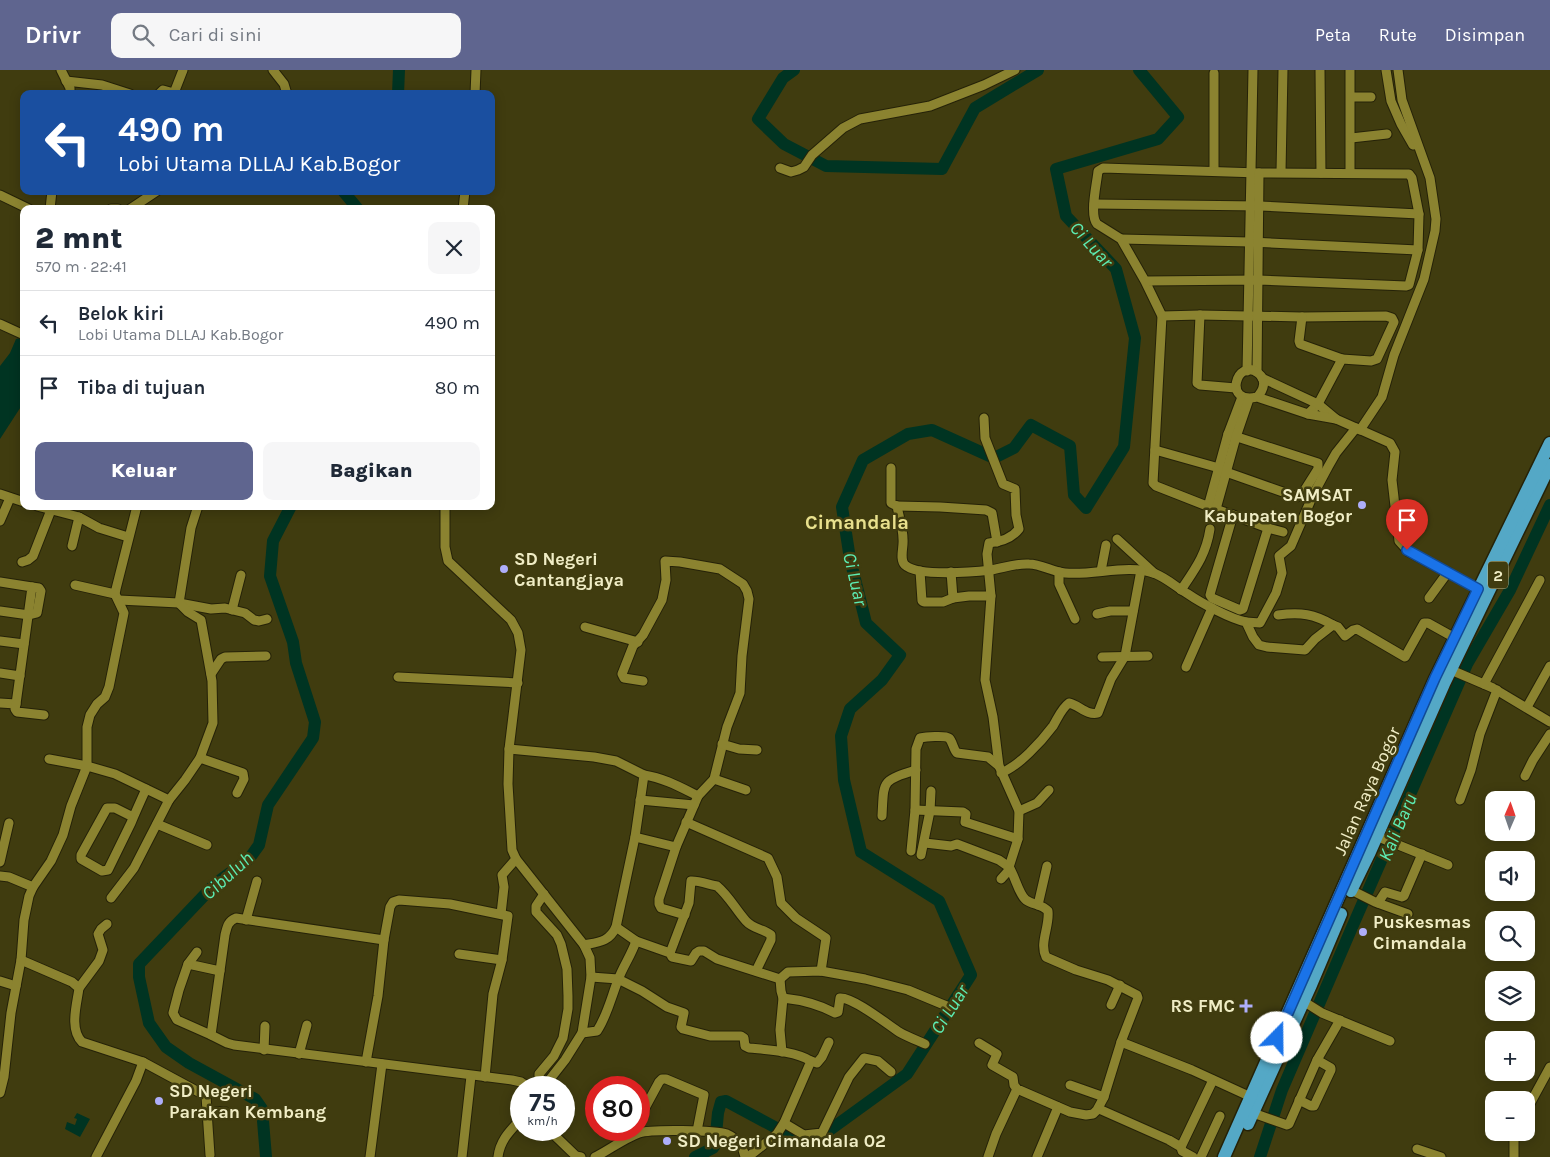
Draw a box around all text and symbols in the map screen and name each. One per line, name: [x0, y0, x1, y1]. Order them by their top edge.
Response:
search box: [111, 13, 461, 58]
text: Drivr: [25, 21, 81, 49]
icon: search: [129, 21, 157, 49]
text: Cari di sini: [169, 24, 262, 46]
text: Peta: [1315, 24, 1351, 46]
text: Rute: [1379, 24, 1417, 46]
text: Disimpan: [1445, 24, 1525, 46]
text: 490 m: [118, 109, 224, 150]
icon: left: [35, 110, 100, 175]
text: Lobi Utama DLLAJ Kab.Bogor: [118, 151, 400, 177]
water label: Ci Luar: [1065, 217, 1119, 273]
text: 2 mnt: [35, 220, 123, 256]
button: close: [428, 222, 480, 274]
text: 570 m · 22:41: [35, 257, 127, 276]
text: Belok kiri: [78, 303, 164, 325]
icon: left: [35, 309, 63, 337]
text: 490 m: [425, 312, 480, 334]
text: Lobi Utama DLLAJ Kab.Bogor: [78, 325, 283, 344]
icon: arrive: [35, 374, 63, 402]
text: Tiba di tujuan: [78, 377, 205, 399]
text: 80 m: [435, 377, 480, 399]
button: Keluar: [35, 442, 253, 500]
button: Bagikan: [263, 442, 480, 500]
place label: SAMSAT Kabupaten Bogor: [1204, 484, 1352, 527]
marker: SAMSAT Kabupaten Bogor: [1356, 499, 1368, 511]
pin: [1386, 499, 1428, 550]
icon: arrive: [1393, 506, 1421, 534]
district label: Cimandala: [805, 511, 909, 534]
place label: SD Negeri Cantangjaya: [514, 548, 624, 591]
water label: Ci Luar: [838, 550, 872, 610]
road number: 2: [1488, 562, 1508, 588]
marker: SD Negeri Cantangjaya: [498, 563, 510, 575]
street label: Jalan Raya Bogor: [1329, 723, 1405, 859]
water label: Kali Baru: [1374, 790, 1422, 864]
north arrow: [1485, 791, 1535, 841]
map controls: [1485, 791, 1535, 1141]
water label: Cibuluh: [197, 847, 258, 904]
button: sound: [1485, 851, 1535, 901]
place label: Puskesmas Cimandala: [1373, 911, 1471, 954]
button: search: [1485, 911, 1535, 961]
marker: Puskesmas Cimandala: [1357, 926, 1369, 938]
button: layers: [1485, 971, 1535, 1021]
water label: Ci Luar: [926, 980, 975, 1038]
place label: RS FMC: [1170, 995, 1235, 1017]
marker: RS FMC: [1239, 999, 1253, 1013]
position arrow: [1250, 1011, 1302, 1063]
button: +: [1485, 1031, 1535, 1081]
speed limit sign: 80: [585, 1076, 650, 1141]
place label: SD Negeri Parakan Kembang: [169, 1080, 327, 1123]
text: 75: [529, 1088, 556, 1117]
button: −: [1485, 1091, 1535, 1141]
marker: SD Negeri Parakan Kembang: [153, 1095, 165, 1107]
text: km/h: [527, 1114, 558, 1128]
place label: SD Negeri Cimandala 02: [677, 1130, 886, 1152]
marker: SD Negeri Cimandala 02: [661, 1135, 673, 1147]

